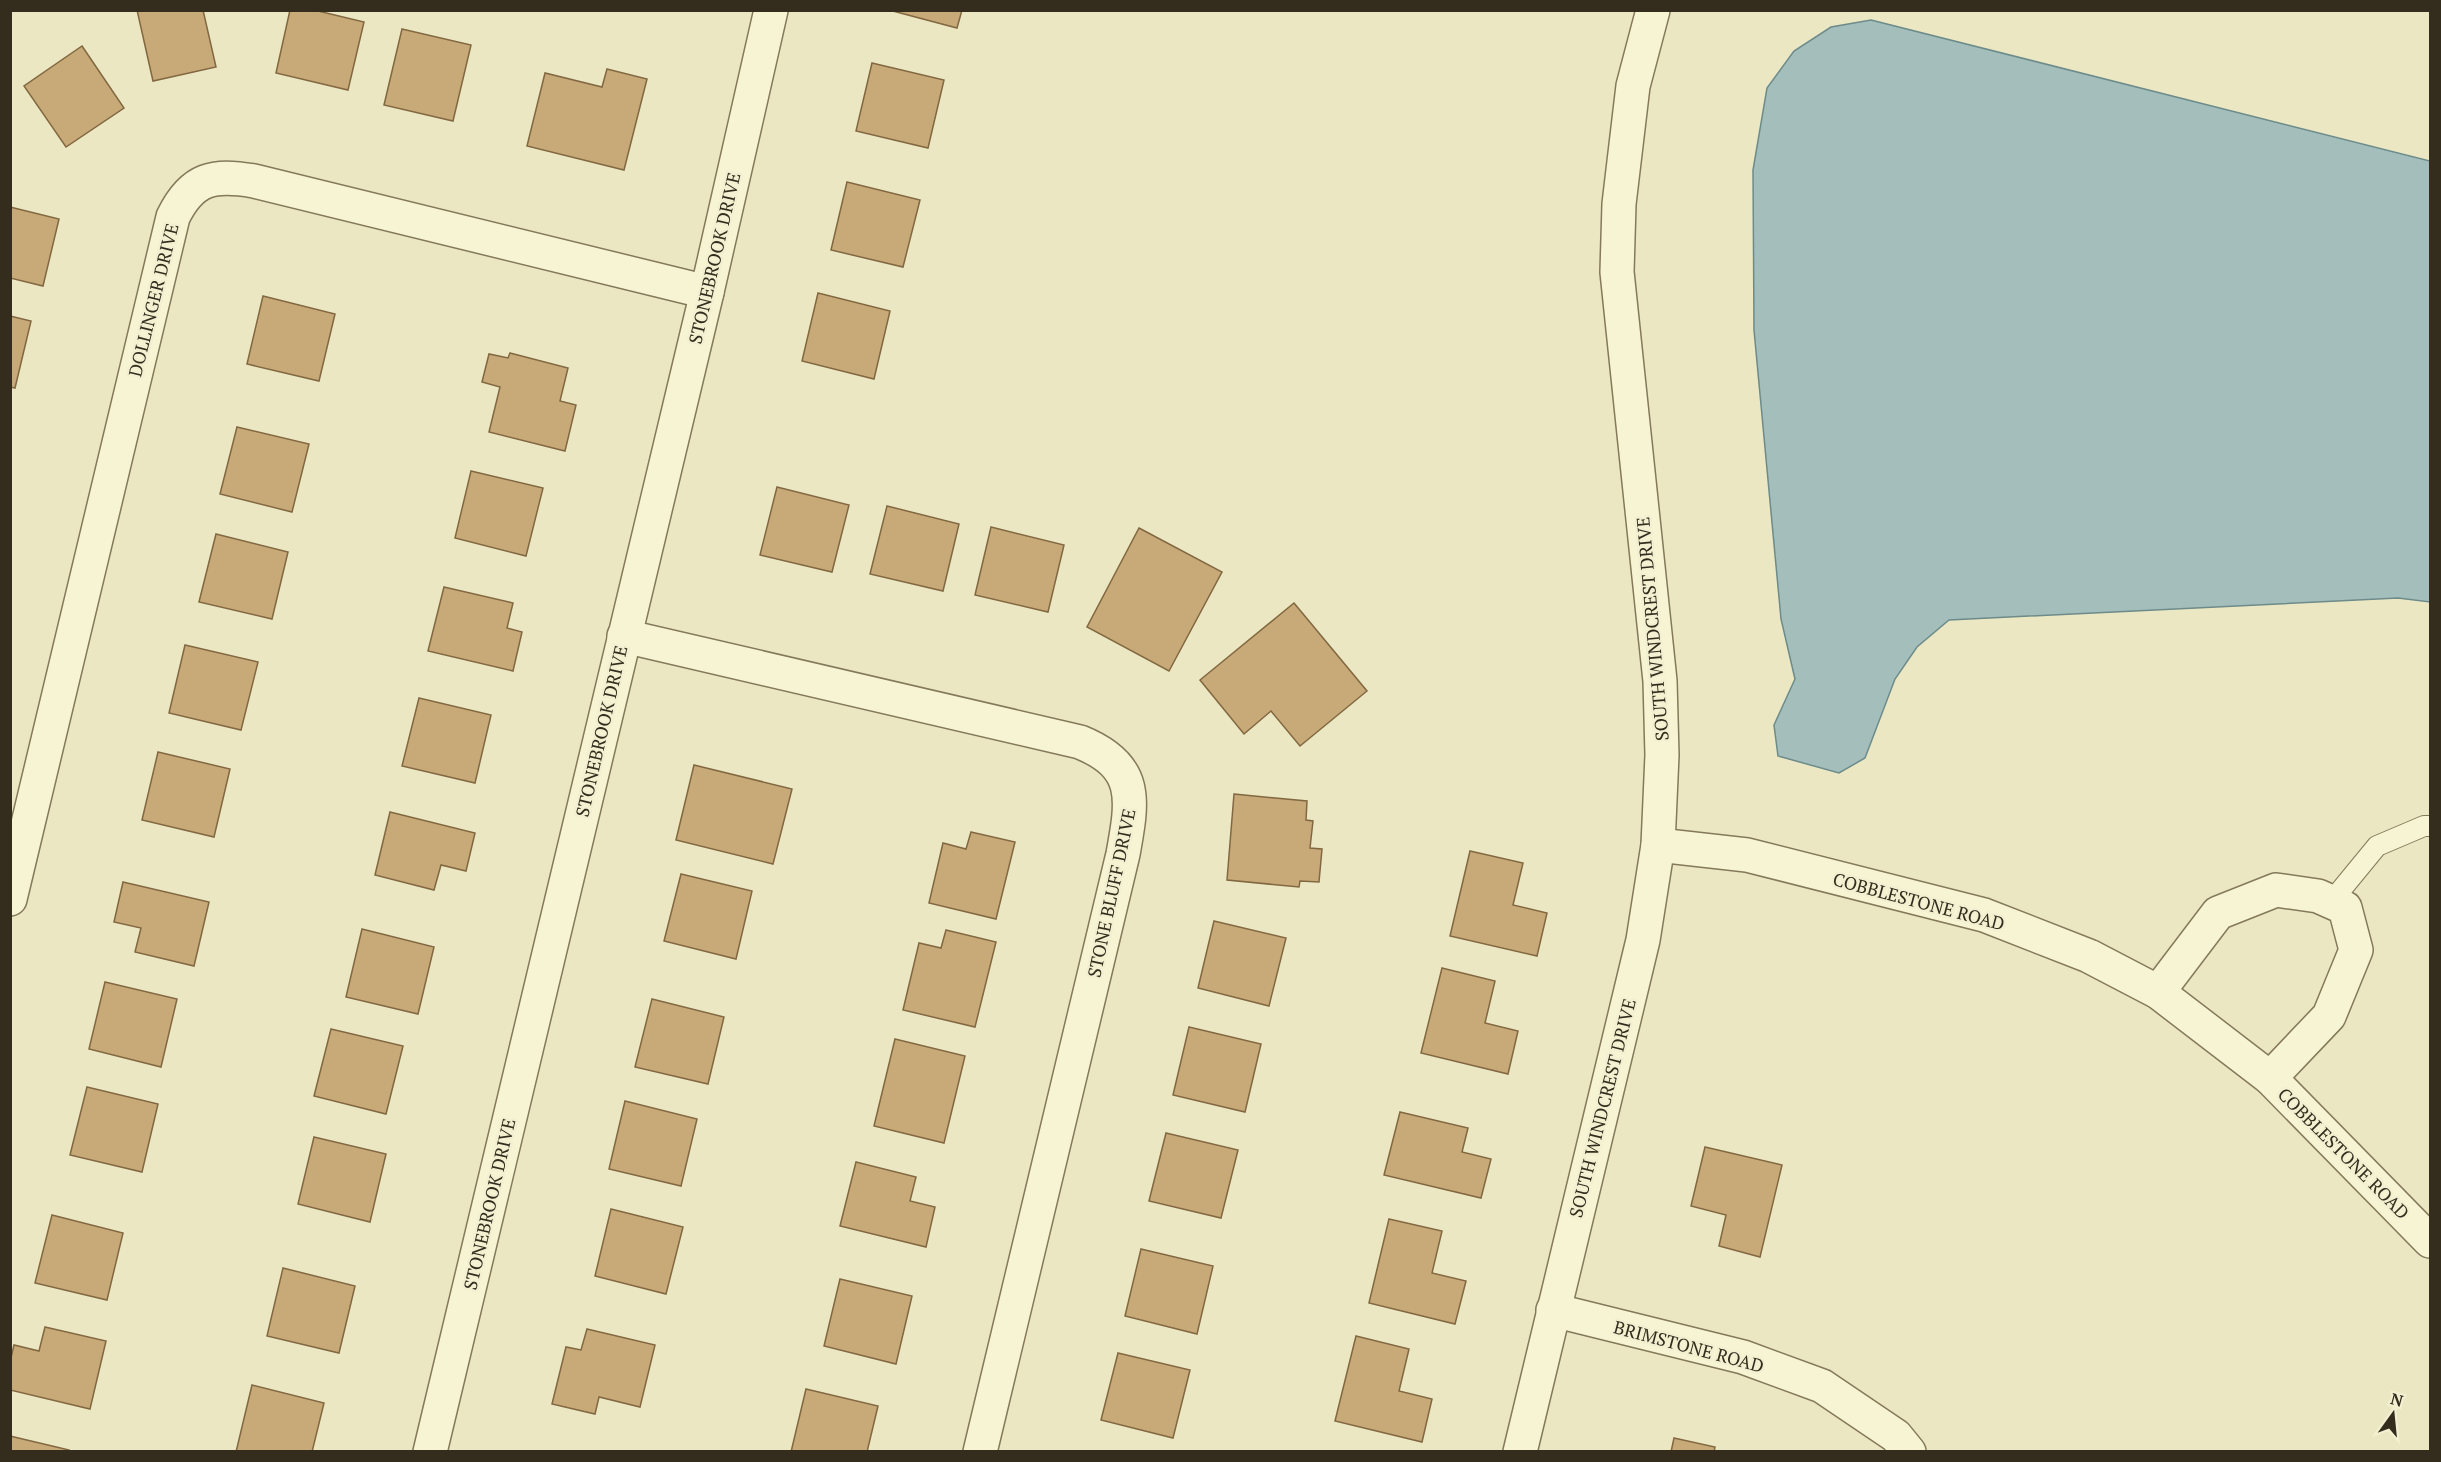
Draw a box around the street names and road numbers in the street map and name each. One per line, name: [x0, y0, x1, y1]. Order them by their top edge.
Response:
street label: STONEBROOK DRIVE: [683, 170, 745, 346]
street label: DOLLINGER DRIVE: [122, 221, 184, 379]
street label: SOUTH WINDCREST DRIVE: [1630, 516, 1674, 742]
street label: STONEBROOK DRIVE: [570, 643, 632, 819]
street label: STONE BLUFF DRIVE: [1081, 806, 1141, 980]
street label: COBBLESTONE ROAD: [1830, 867, 2008, 935]
street label: SOUTH WINDCREST DRIVE: [1563, 996, 1641, 1220]
street label: COBBLESTONE ROAD: [2273, 1082, 2415, 1224]
street label: STONEBROOK DRIVE: [458, 1116, 520, 1292]
street label: BRIMSTONE ROAD: [1611, 1314, 1767, 1378]

